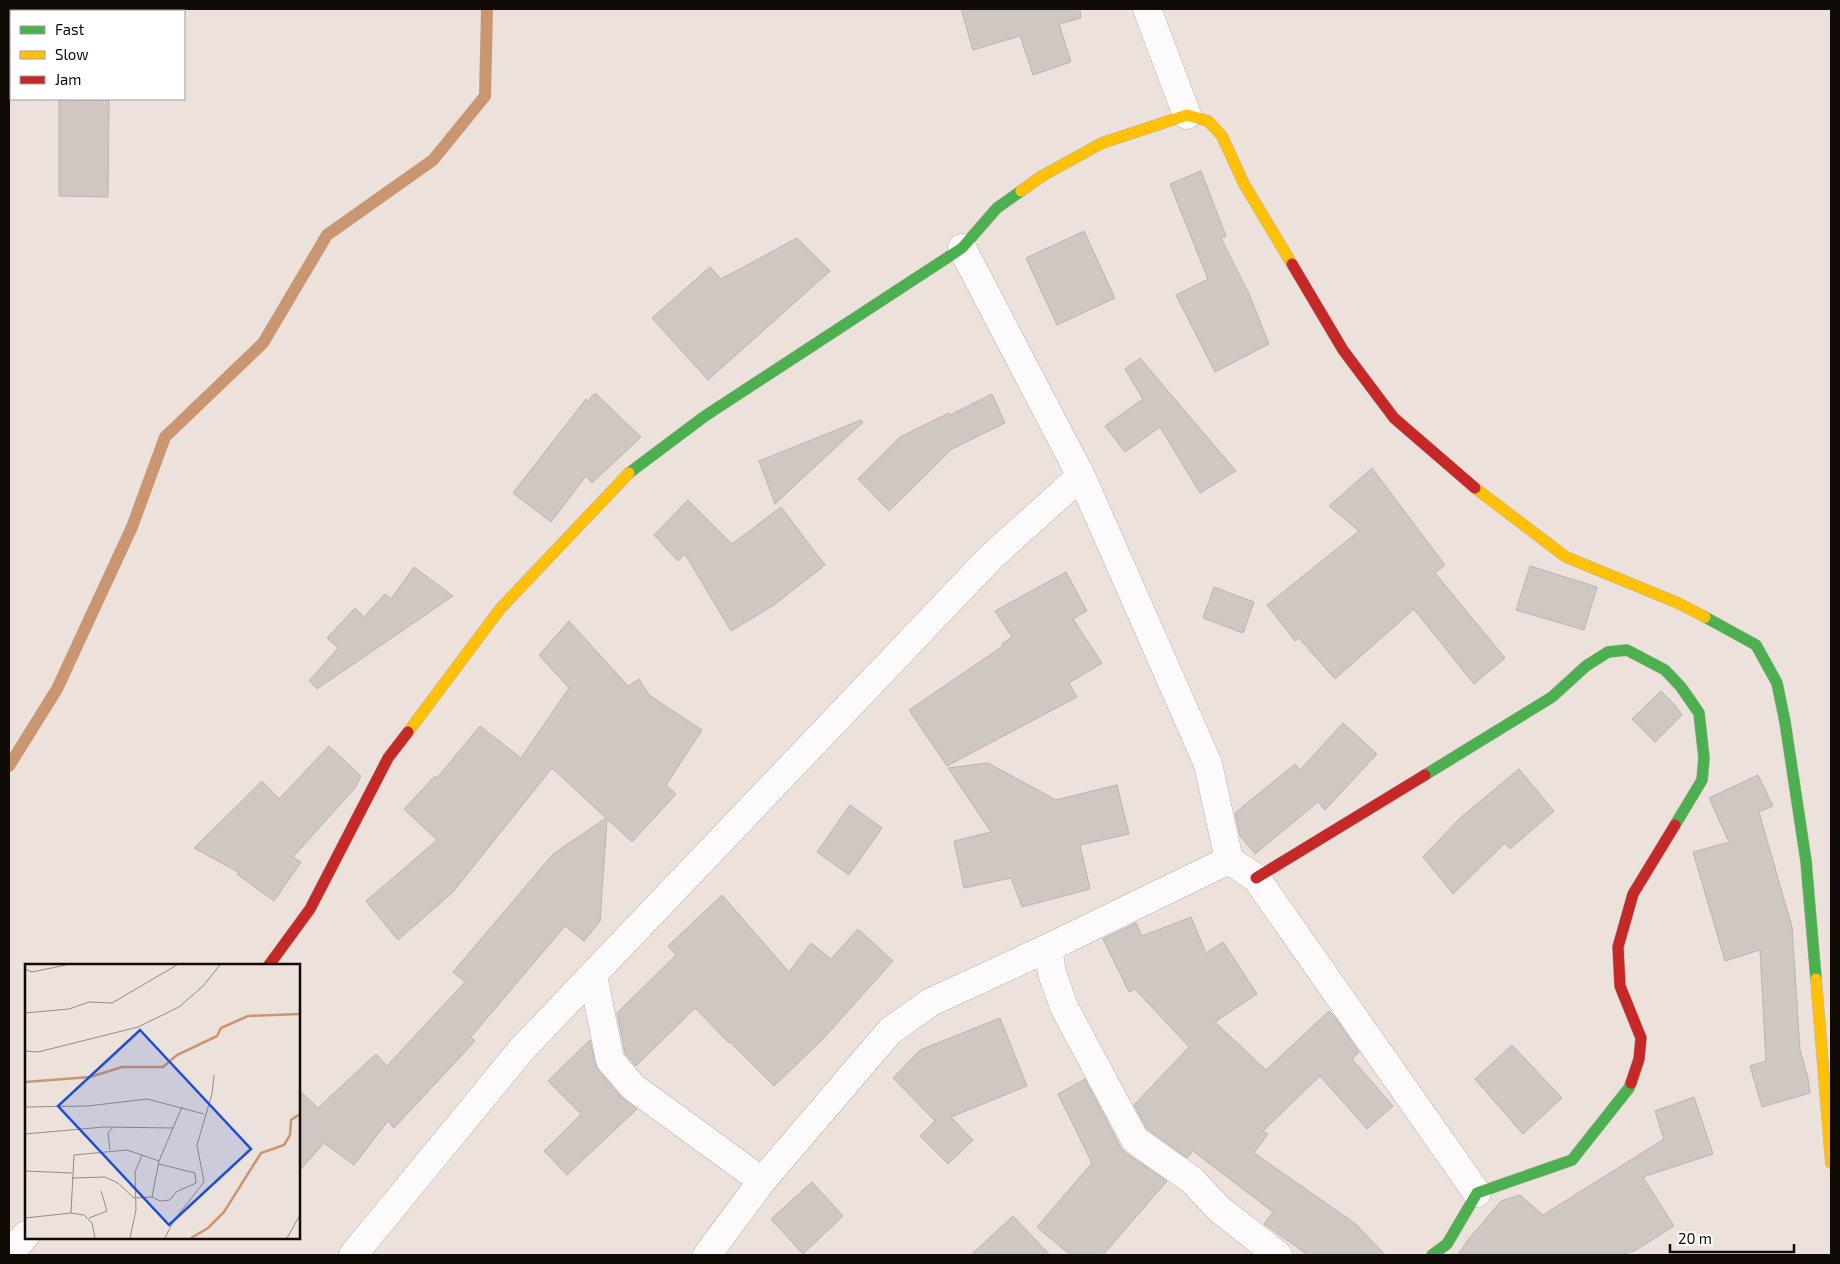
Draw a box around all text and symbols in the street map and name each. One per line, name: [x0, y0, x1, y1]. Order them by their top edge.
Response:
legend: [10, 10, 185, 100]
text: Fast: [55, 20, 85, 38]
text: Slow: [55, 45, 89, 63]
text: Jam: [55, 70, 81, 88]
inset map: [25, 964, 300, 1239]
scale bar: [1670, 1222, 1794, 1254]
text: 20 m: [1678, 1229, 1712, 1247]

